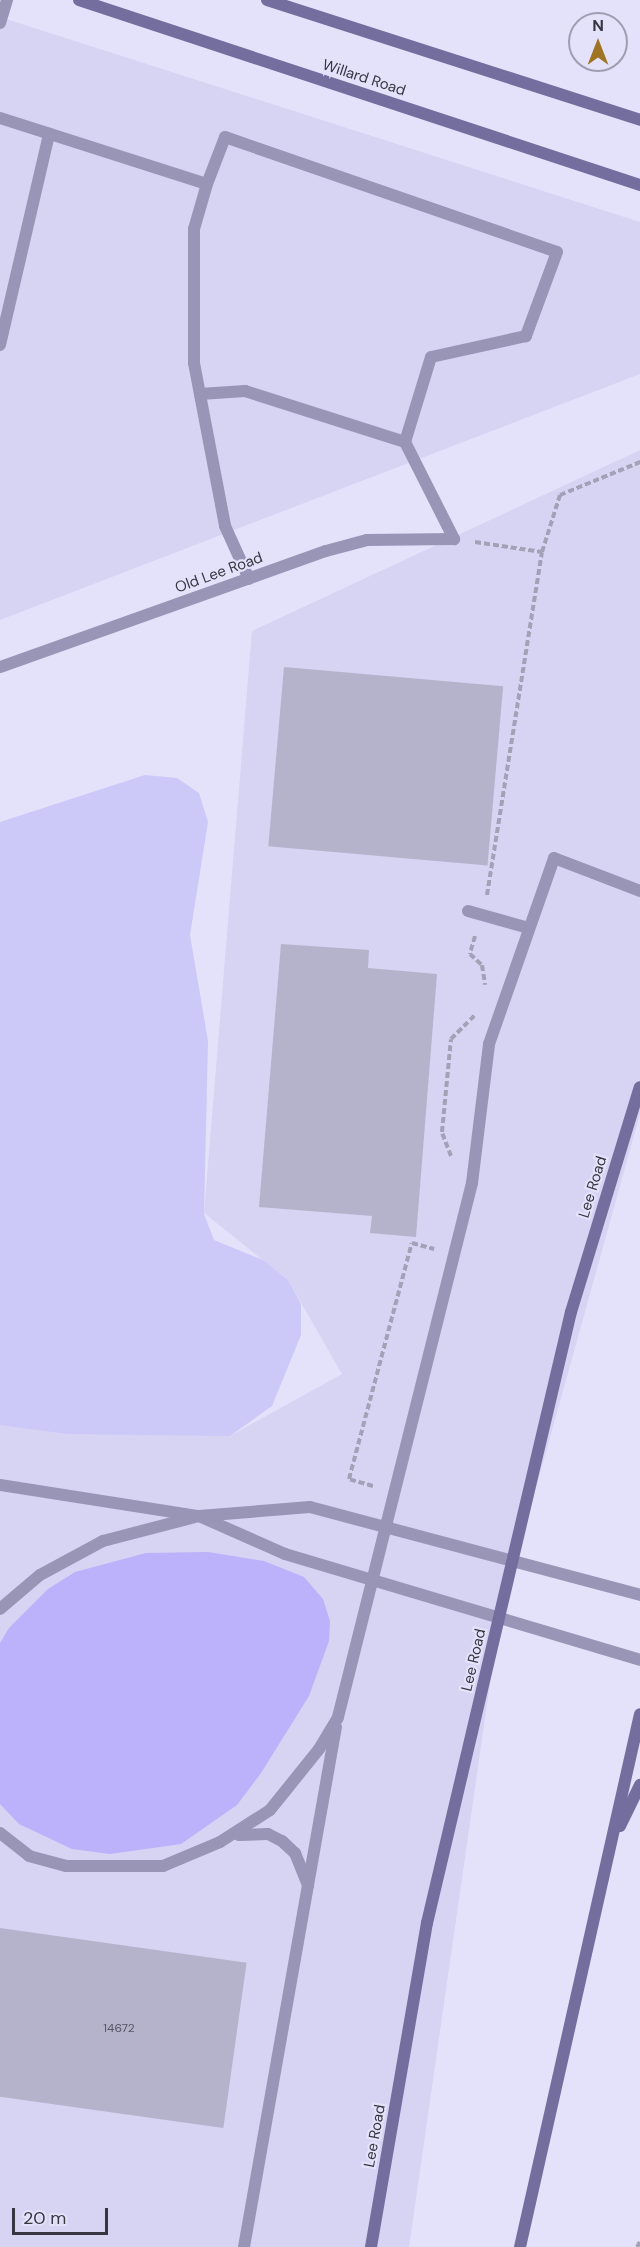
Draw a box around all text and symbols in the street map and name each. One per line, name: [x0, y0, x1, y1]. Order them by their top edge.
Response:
north arrow: [568, 12, 628, 72]
text: N: [592, 15, 604, 36]
street label: Willard Road: [320, 56, 408, 100]
street label: Old Lee Road: [173, 549, 265, 597]
street label: Lee Road: [575, 1154, 611, 1220]
street label: Lee Road: [458, 1627, 490, 1693]
house number: 14672: [103, 2022, 135, 2036]
street label: Lee Road: [361, 2103, 389, 2169]
scale bar: [15, 2196, 111, 2234]
text: 20 m: [23, 2206, 66, 2230]

